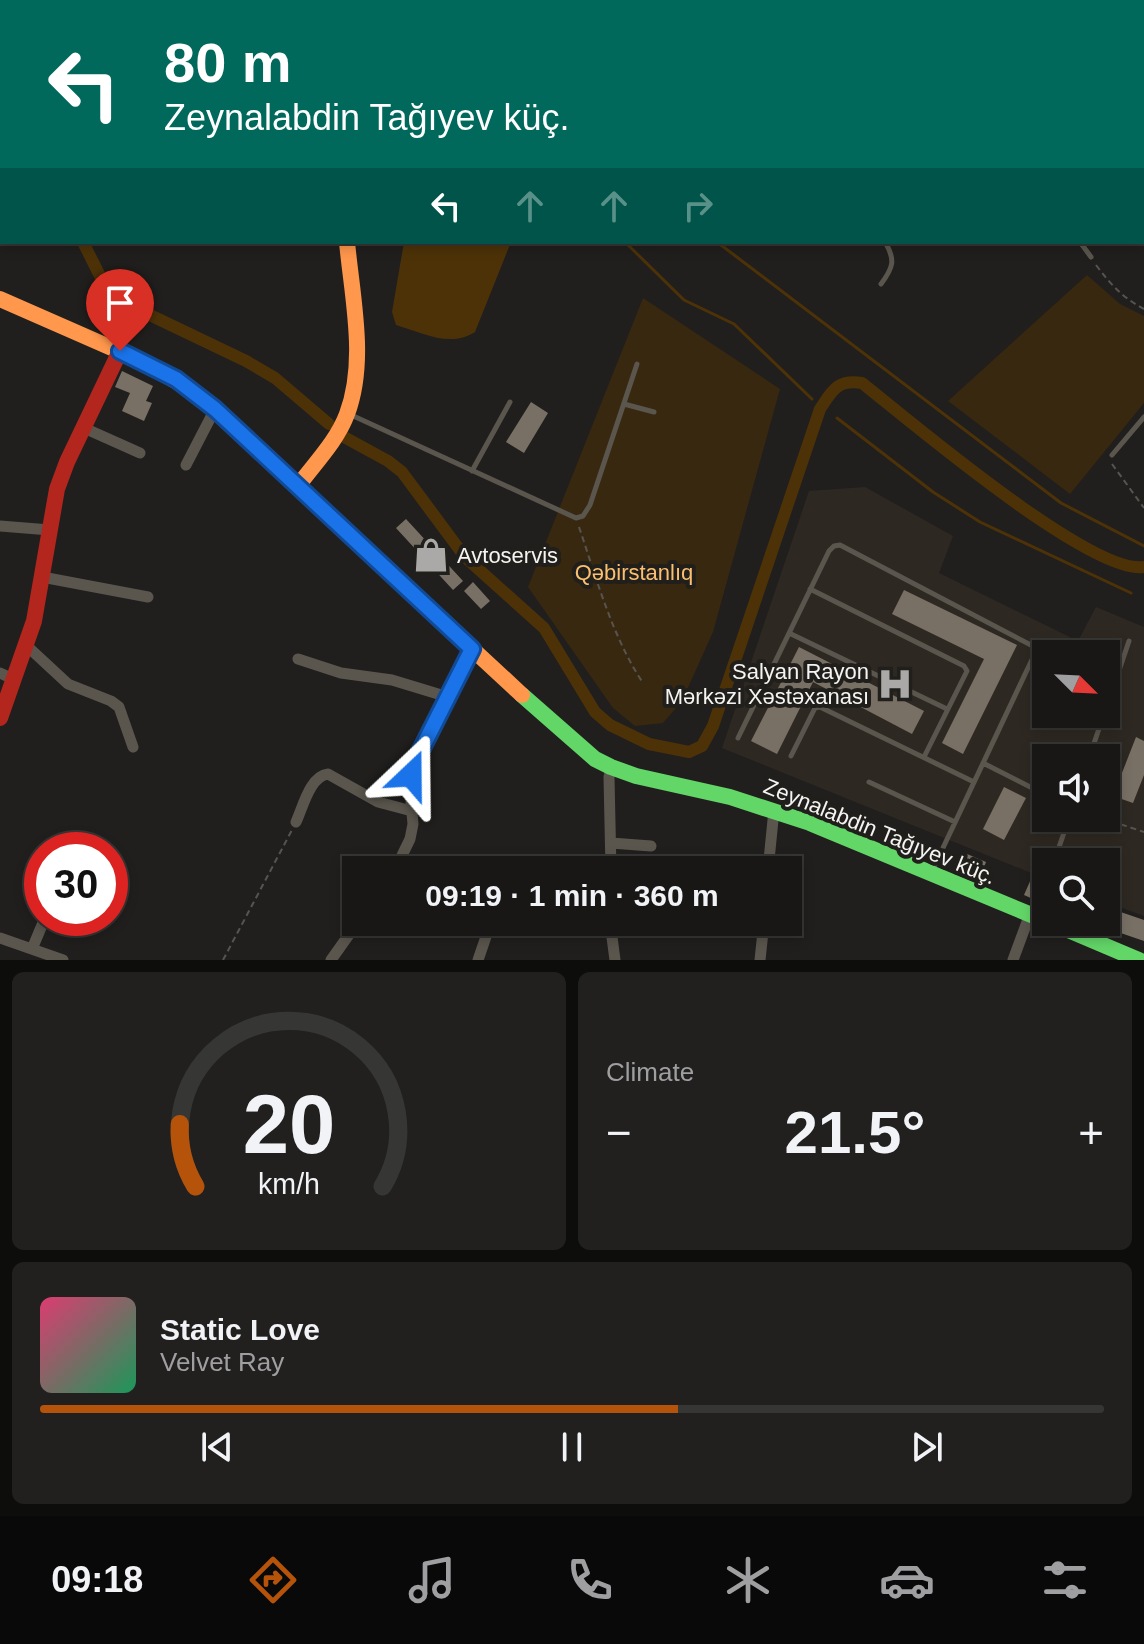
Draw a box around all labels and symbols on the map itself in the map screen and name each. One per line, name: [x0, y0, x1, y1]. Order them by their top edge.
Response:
pin: [86, 269, 154, 351]
shop icon: Avtoservis: [412, 536, 450, 574]
place label: Avtoservis: [457, 543, 558, 568]
park label: Qəbirstanlıq: [575, 560, 693, 585]
north arrow: [1032, 640, 1120, 728]
place label: Salyan Rayon Mərkəzi Xəstəxanası: [665, 659, 869, 709]
hospital icon: Salyan Rayon Mərkəzi Xəstəxanası: [876, 665, 914, 703]
position arrow: [369, 733, 453, 817]
street label: Zeynalabdin Tağıyev küç.: [760, 773, 999, 889]
speed limit sign: 30: [24, 832, 128, 936]

